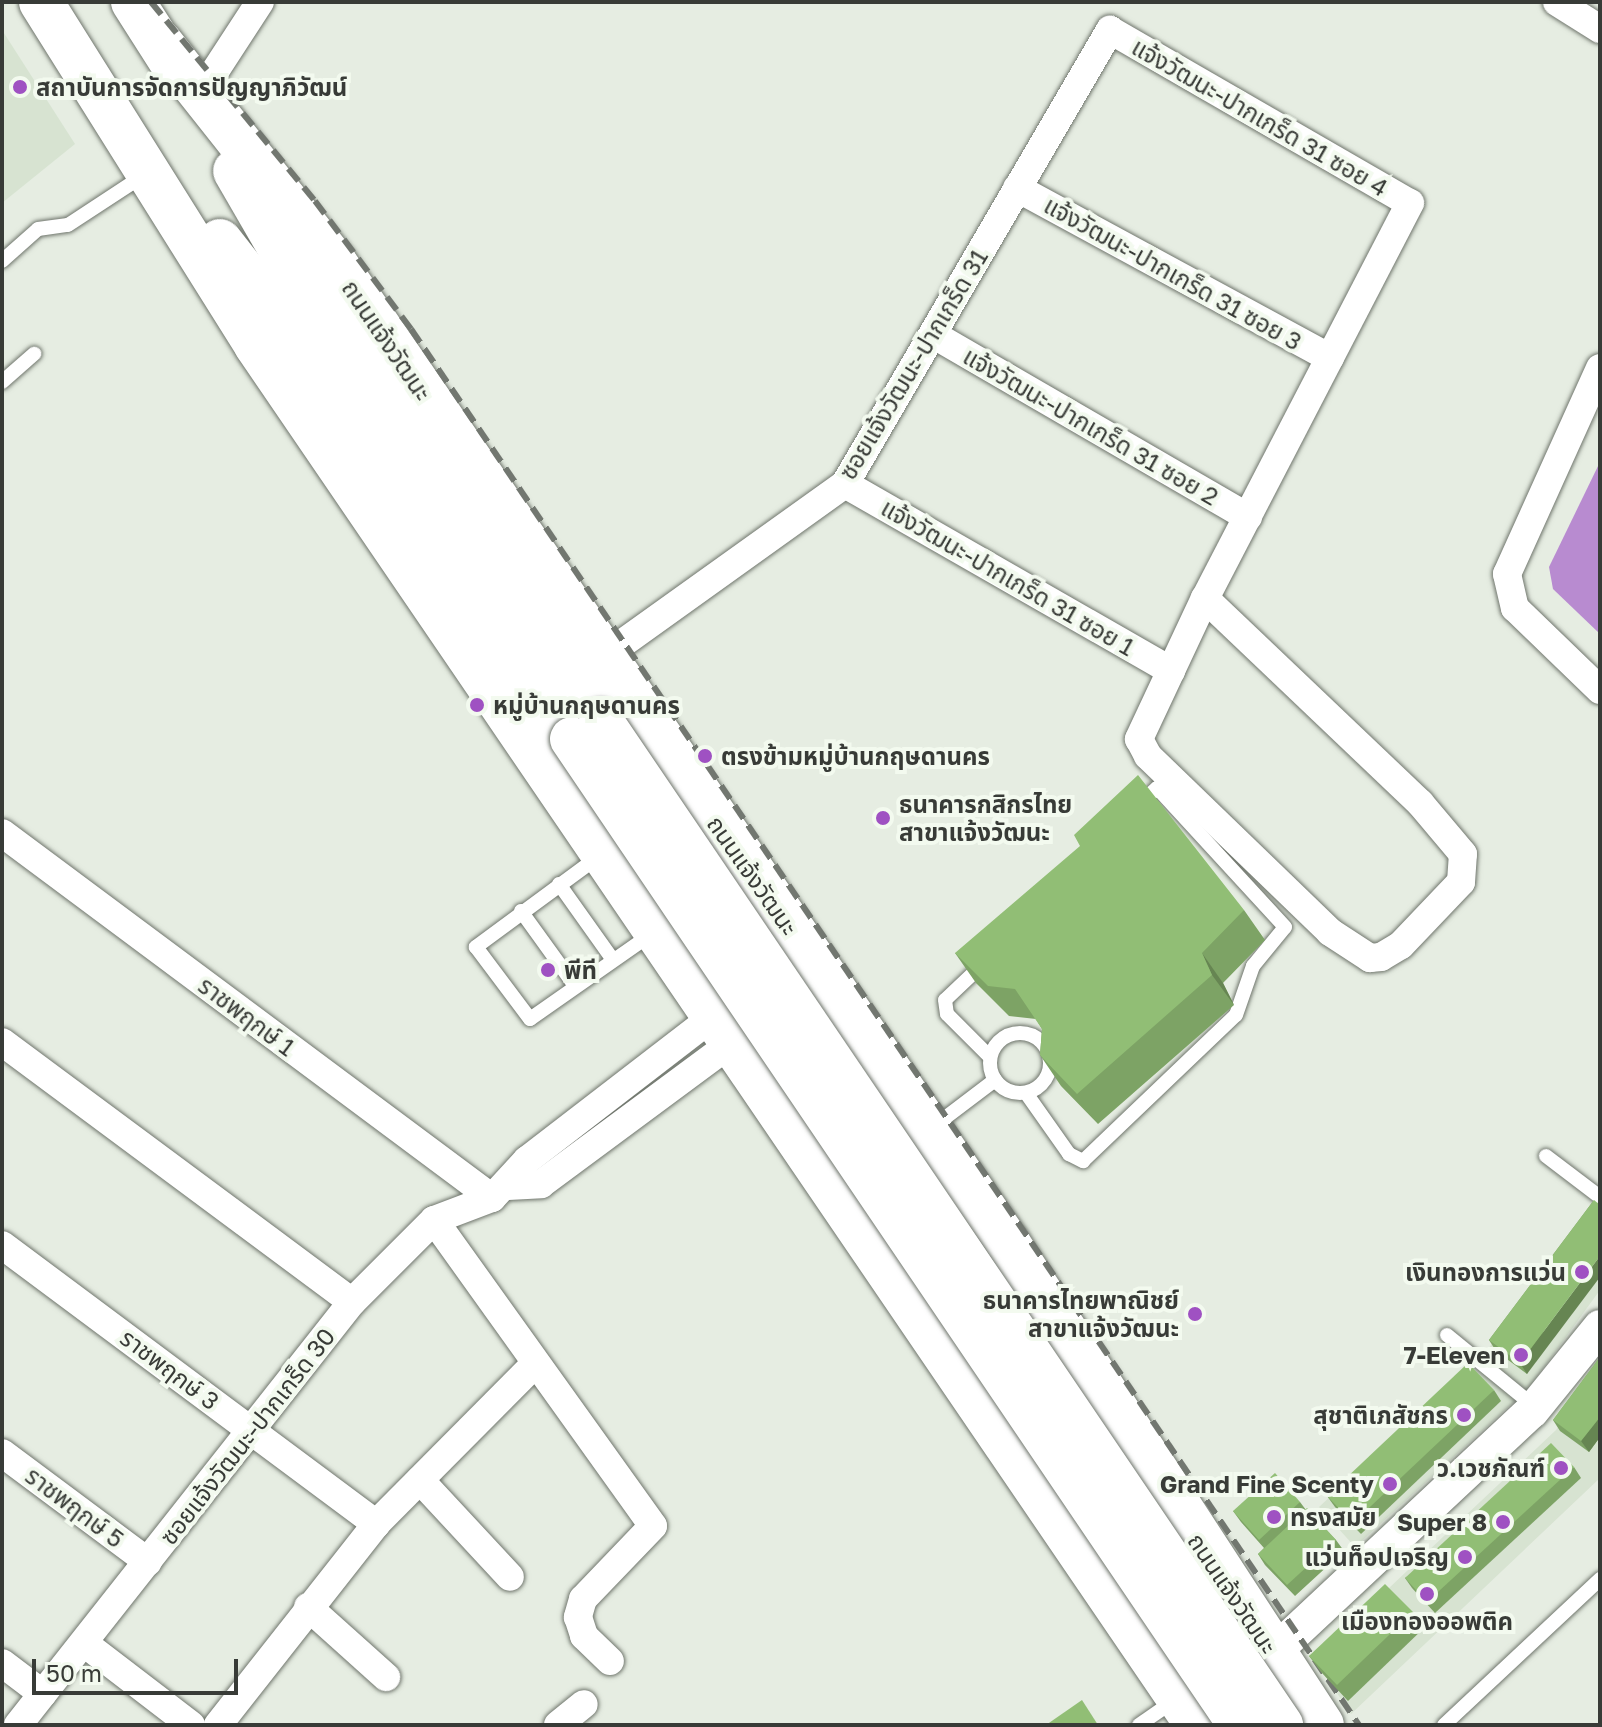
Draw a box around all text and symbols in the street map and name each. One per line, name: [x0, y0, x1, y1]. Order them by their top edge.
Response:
street label: แจ้งวัฒนะ-ปากเกร็ด 31 ซอย 4: [1127, 32, 1393, 202]
place label: สถาบันการจัดการปัญญาภิวัฒน์: [36, 73, 347, 101]
marker: สถาบันการจัดการปัญญาภิวัฒน์: [11, 78, 29, 96]
street label: แจ้งวัฒนะ-ปากเกร็ด 31 ซอย 3: [1039, 190, 1307, 356]
street label: ซอยแจ้งวัฒนะ-ปากเกร็ด 31: [833, 244, 993, 484]
street label: ถนนแจ้งวัฒนะ: [336, 274, 438, 406]
street label: แจ้งวัฒนะ-ปากเกร็ด 31 ซอย 2: [958, 341, 1224, 511]
street label: แจ้งวัฒนะ-ปากเกร็ด 31 ซอย 1: [876, 493, 1140, 661]
place label: หมู่บ้านกฤษดานคร: [493, 691, 680, 719]
marker: หมู่บ้านกฤษดานคร: [468, 696, 486, 714]
place label: ตรงข้ามหมู่บ้านกฤษดานคร: [721, 742, 990, 770]
marker: ตรงข้ามหมู่บ้านกฤษดานคร: [696, 747, 714, 765]
place label: ธนาคารกสิกรไทย สาขาแจ้งวัฒนะ: [899, 790, 1072, 846]
marker: ธนาคารกสิกรไทย สาขาแจ้งวัฒนะ: [874, 809, 892, 827]
street label: ถนนแจ้งวัฒนะ: [701, 810, 805, 940]
place label: พีที: [564, 956, 597, 984]
marker: พีที: [539, 961, 557, 979]
street label: ราชพฤกษ์ 1: [193, 970, 301, 1062]
place label: เงินทองการแว่น: [1405, 1258, 1566, 1286]
marker: เงินทองการแว่น: [1573, 1263, 1591, 1281]
place label: ธนาคารไทยพาณิชย์ สาขาแจ้งวัฒนะ: [983, 1286, 1179, 1342]
marker: ธนาคารไทยพาณิชย์ สาขาแจ้งวัฒนะ: [1186, 1305, 1204, 1323]
street label: ซอยแจ้งวัฒนะ-ปากเกร็ด 30: [153, 1322, 341, 1550]
street label: ราชพฤกษ์ 3: [115, 1323, 225, 1415]
place label: 7-Eleven: [1404, 1341, 1505, 1369]
marker: 7-Eleven: [1512, 1346, 1530, 1364]
place label: สุชาติเภสัชกร: [1313, 1401, 1448, 1429]
marker: สุชาติเภสัชกร: [1455, 1406, 1473, 1424]
place label: ว.เวชภัณฑ์: [1437, 1454, 1545, 1482]
marker: ว.เวชภัณฑ์: [1552, 1459, 1570, 1477]
street label: ราชพฤกษ์ 5: [20, 1461, 130, 1553]
place label: Grand Fine Scenty: [1160, 1470, 1374, 1498]
marker: Grand Fine Scenty: [1381, 1475, 1399, 1493]
place label: ทรงสมัย: [1290, 1503, 1376, 1531]
marker: ทรงสมัย: [1265, 1508, 1283, 1526]
place label: Super 8: [1397, 1508, 1487, 1536]
marker: Super 8: [1494, 1513, 1512, 1531]
street label: ถนนแจ้งวัฒนะ: [1182, 1527, 1284, 1659]
place label: แว่นท็อปเจริญ: [1305, 1543, 1449, 1571]
marker: แว่นท็อปเจริญ: [1456, 1548, 1474, 1566]
marker: เมืองทองออพติค: [1418, 1585, 1436, 1603]
place label: เมืองทองออพติค: [1341, 1607, 1513, 1635]
scale bar: [36, 1643, 242, 1693]
text: 50 m: [46, 1658, 102, 1687]

